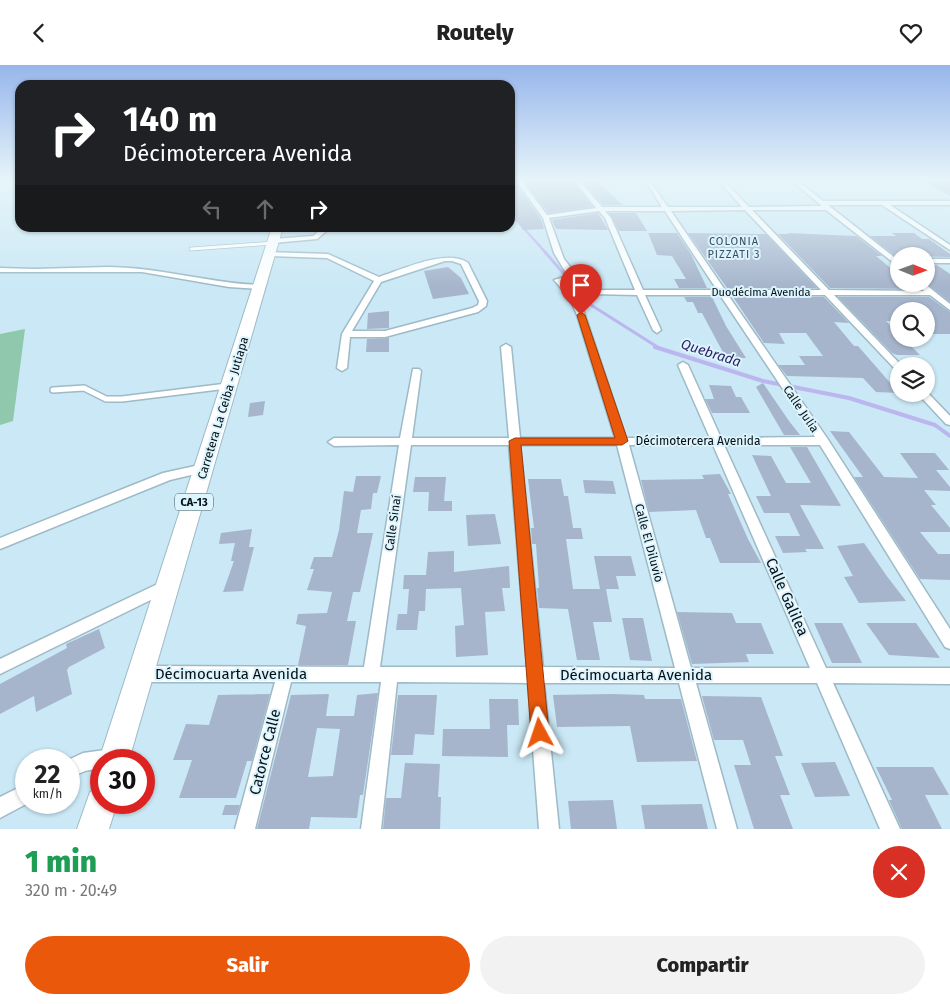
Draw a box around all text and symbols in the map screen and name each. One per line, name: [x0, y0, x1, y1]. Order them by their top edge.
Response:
icon: back: [25, 19, 53, 47]
text: Routely: [436, 19, 514, 46]
icon: heart: [897, 19, 925, 47]
text: 140 m: [123, 98, 217, 140]
icon: right: [40, 100, 105, 165]
text: Décimotercera Avenida: [123, 140, 352, 167]
icon: left: [198, 195, 226, 223]
icon: ahead: [251, 195, 279, 223]
icon: right: [304, 195, 332, 223]
district label: COLONIA PIZZATI 3: [707, 235, 761, 261]
north arrow: [890, 247, 935, 293]
map controls: [890, 247, 935, 402]
pin: [560, 264, 602, 315]
icon: arrive: [567, 271, 595, 299]
street label: Duodécima Avenida: [712, 286, 810, 299]
button: search: [890, 302, 935, 347]
street label: Carretera La Ceiba - Jutiapa: [195, 335, 251, 481]
water label: Quebrada: [679, 335, 743, 371]
button: layers: [890, 357, 935, 402]
street label: Calle Julia: [780, 383, 822, 435]
street label: Décimotercera Avenida: [636, 434, 761, 448]
road number: CA-13: [175, 493, 213, 511]
street label: Calle Sinaí: [382, 493, 404, 552]
street label: Calle El Diluvio: [632, 502, 666, 584]
street label: Calle Galilea: [762, 555, 812, 639]
street label: Décimocuarta Avenida: [155, 665, 307, 683]
street label: Décimocuarta Avenida: [560, 666, 712, 684]
position arrow: [513, 706, 565, 758]
street label: Catorce Calle: [246, 707, 284, 797]
speed limit sign: 30: [90, 749, 155, 814]
text: 22: [35, 760, 60, 790]
text: km/h: [33, 787, 62, 801]
text: 1 min: [25, 844, 97, 880]
button: close: [873, 846, 925, 898]
text: 320 m · 20:49: [25, 881, 117, 900]
button: Salir: [25, 936, 470, 994]
button: Compartir: [480, 936, 925, 994]

